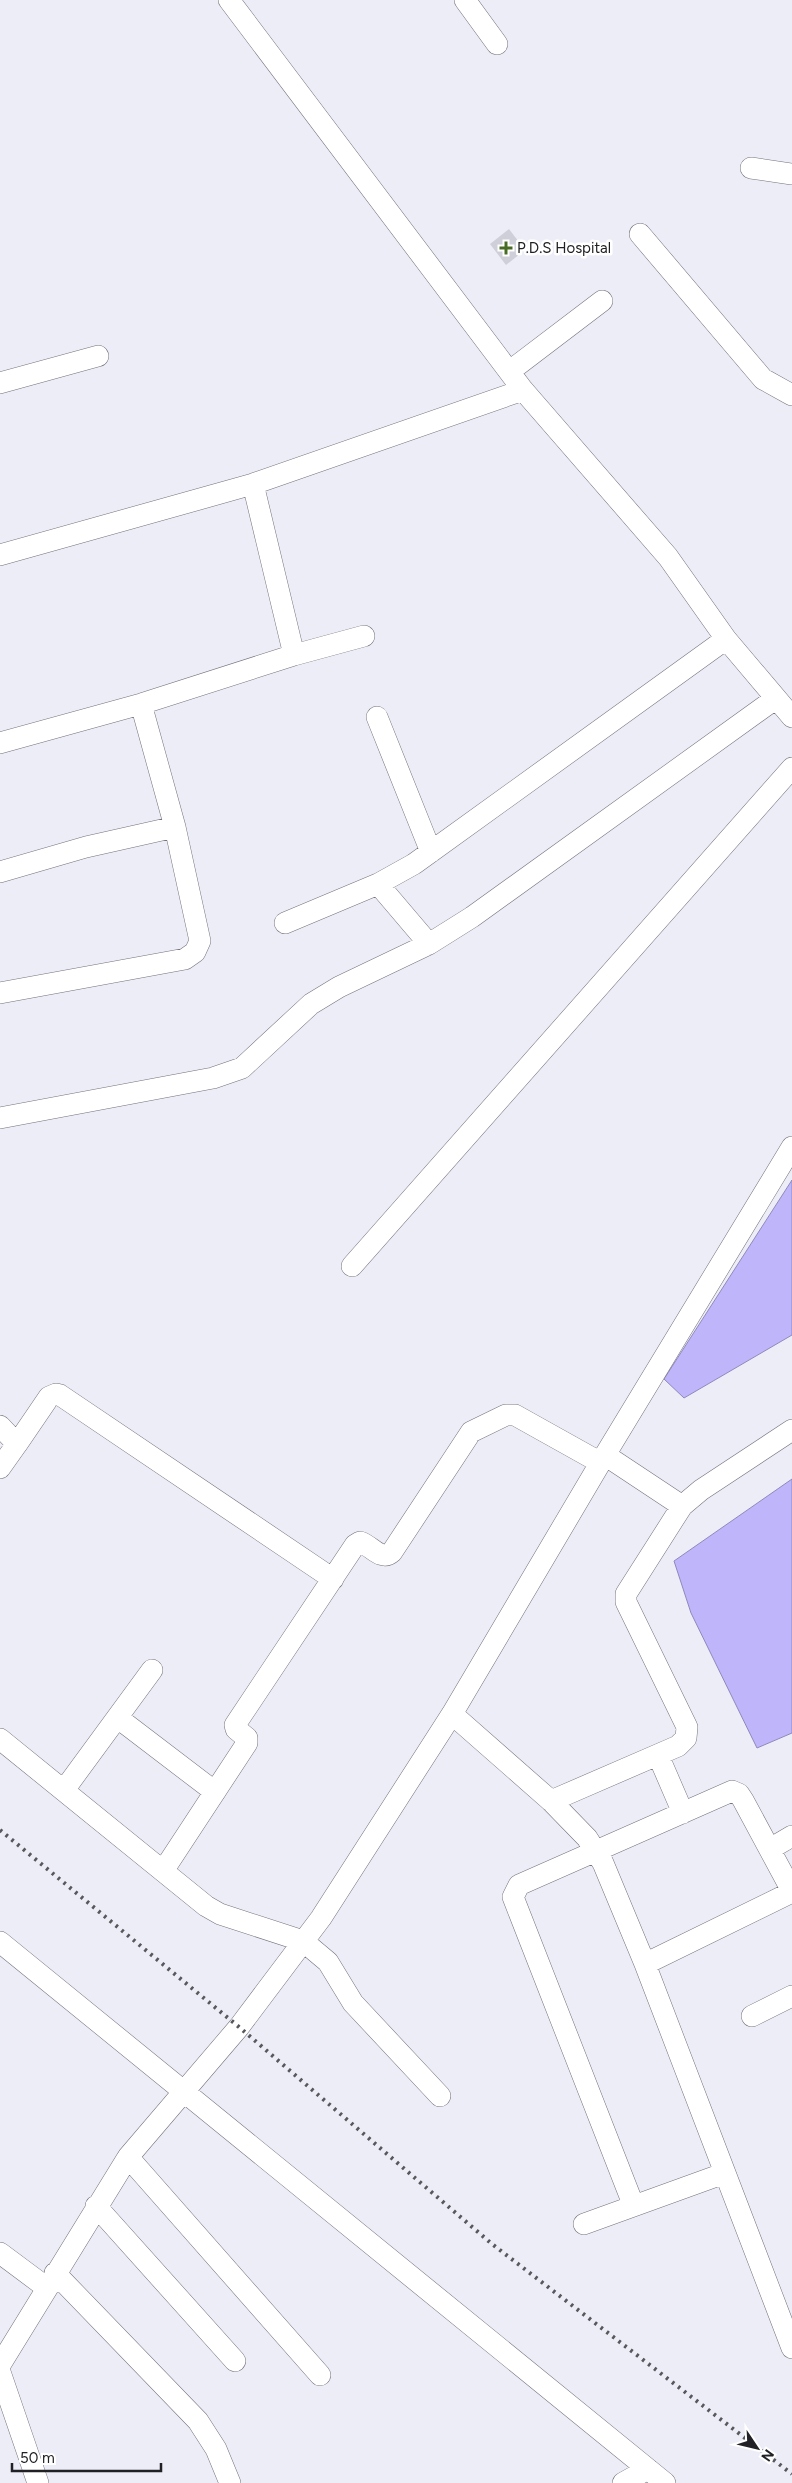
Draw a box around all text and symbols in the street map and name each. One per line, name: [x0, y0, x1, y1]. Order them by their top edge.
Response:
place label: P.D.S Hospital: [517, 239, 611, 257]
marker: P.D.S Hospital: [499, 241, 513, 255]
north arrow: [732, 2423, 782, 2473]
scale bar: [12, 2440, 161, 2472]
text: N: [757, 2446, 777, 2464]
text: 50 m: [20, 2449, 55, 2467]

